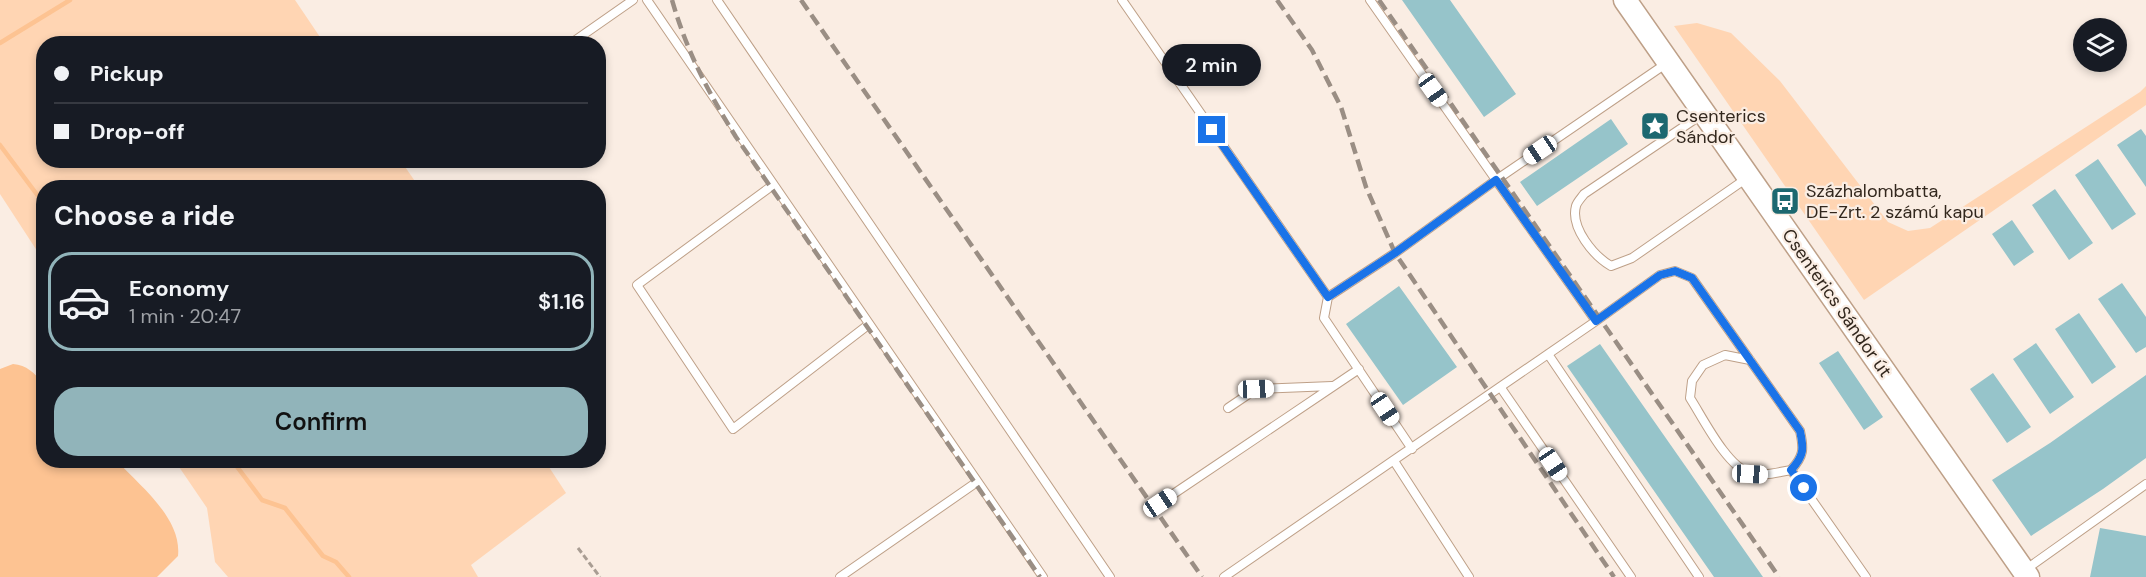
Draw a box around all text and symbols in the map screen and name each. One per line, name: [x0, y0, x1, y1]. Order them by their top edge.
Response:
map controls: [2073, 18, 2127, 72]
button: layers: [2073, 18, 2127, 72]
callout: 2 min: [1162, 43, 1262, 85]
text: 2 min: [1185, 52, 1238, 78]
text: Pickup: [90, 59, 164, 88]
car: [1415, 70, 1451, 110]
place label: Csenterics Sándor: [1676, 104, 1766, 149]
place icon: Csenterics Sándor: [1639, 110, 1671, 142]
route end: [1198, 116, 1225, 143]
text: Drop-off: [90, 117, 185, 146]
car: [1520, 132, 1560, 168]
place label: Százhalombatta, DE-Zrt. 2 számú kapu: [1806, 179, 1984, 224]
bus stop icon: Százhalombatta, DE-Zrt. 2 számú kapu: [1769, 185, 1801, 217]
text: Choose a ride: [54, 198, 235, 233]
street label: Csenterics Sándor út: [1777, 224, 1897, 382]
text: Economy: [129, 274, 229, 303]
icon: car: [57, 275, 111, 329]
text: $1.16: [538, 287, 585, 316]
text: 1 min · 20:47: [129, 303, 241, 329]
car: [1238, 379, 1274, 399]
button: Confirm: [54, 387, 588, 456]
car: [1367, 389, 1403, 429]
car: [1535, 444, 1571, 484]
car: [1732, 464, 1768, 484]
route start: [1790, 474, 1817, 501]
car: [1140, 485, 1180, 521]

